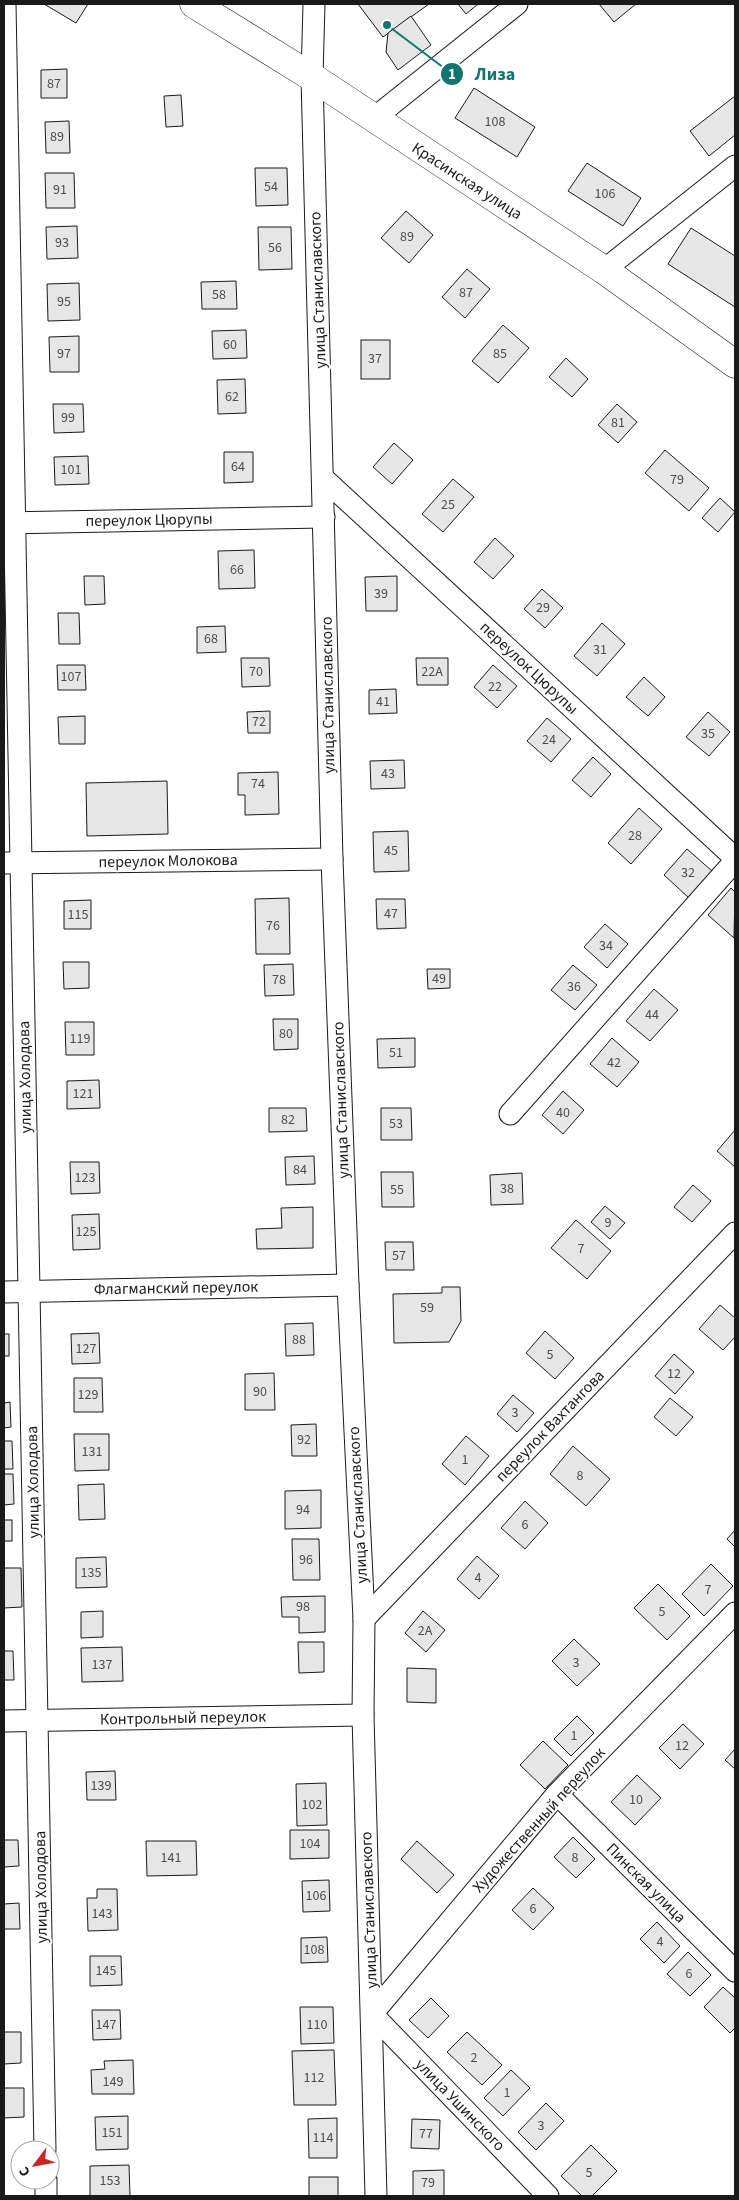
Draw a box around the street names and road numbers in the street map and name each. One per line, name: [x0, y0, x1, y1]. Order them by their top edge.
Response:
street label: Красинская улица: [407, 137, 527, 225]
street label: улица Станиславского: [304, 211, 332, 369]
street label: переулок Цюрупы: [85, 508, 213, 532]
street label: улица Станиславского: [316, 616, 340, 774]
street label: переулок Цюрупы: [475, 616, 583, 720]
street label: переулок Молокова: [98, 849, 238, 873]
street label: улица Холодова: [13, 1021, 37, 1133]
street label: улица Станиславского: [327, 1021, 355, 1179]
street label: Флагманский переулок: [94, 1276, 258, 1300]
street label: переулок Вахтангова: [491, 1365, 609, 1487]
street label: улица Холодова: [21, 1426, 45, 1538]
street label: улица Станиславского: [343, 1426, 373, 1584]
street label: Контрольный переулок: [100, 1706, 266, 1730]
street label: Художественный переулок: [468, 1742, 610, 1898]
street label: улица Холодова: [29, 1831, 53, 1943]
street label: улица Станиславского: [355, 1831, 383, 1989]
street label: Пинская улица: [601, 1838, 691, 1928]
street label: улица Ушинского: [410, 2054, 510, 2156]

